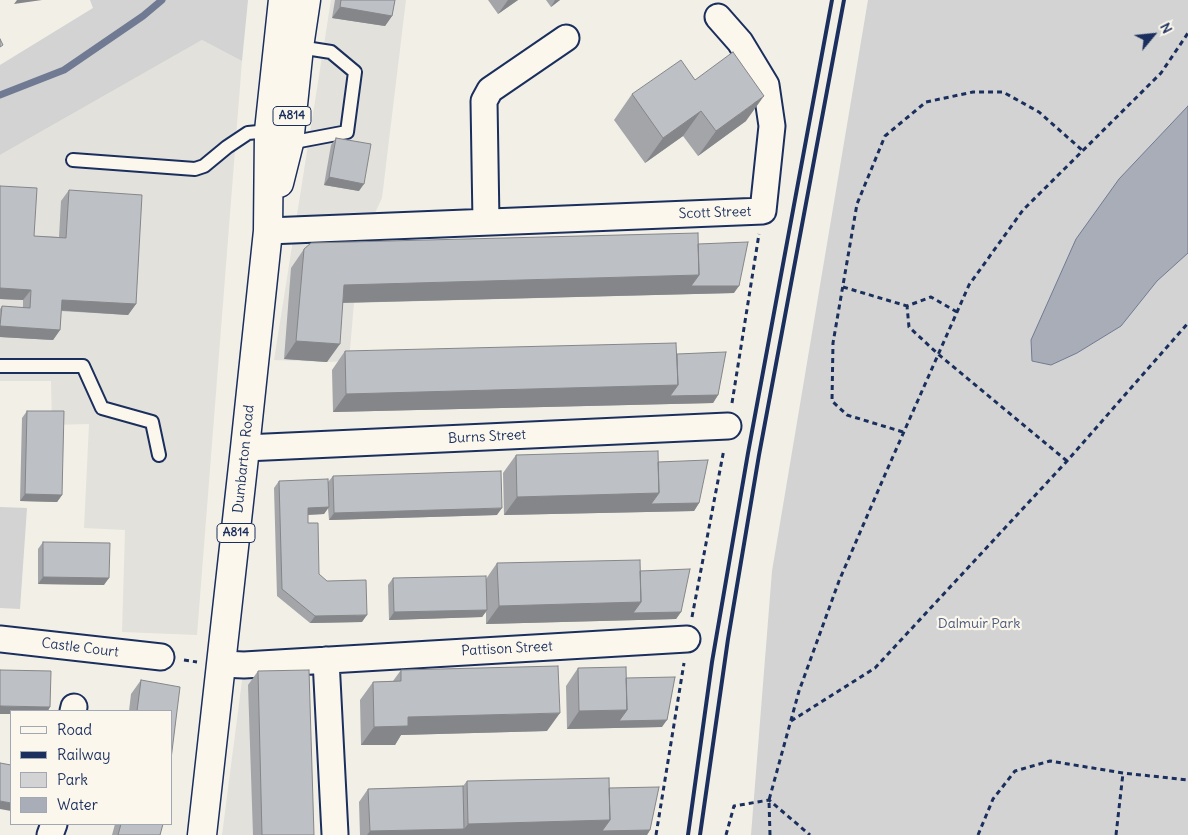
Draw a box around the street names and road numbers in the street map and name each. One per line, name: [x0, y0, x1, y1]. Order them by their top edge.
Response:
road number: A814: [273, 106, 311, 125]
street label: Scott Street: [678, 203, 752, 223]
street label: Dumbarton Road: [230, 404, 258, 514]
street label: Burns Street: [447, 427, 527, 447]
road number: A814: [217, 524, 255, 542]
street label: Castle Court: [40, 635, 120, 661]
street label: Pattison Street: [461, 638, 553, 660]

